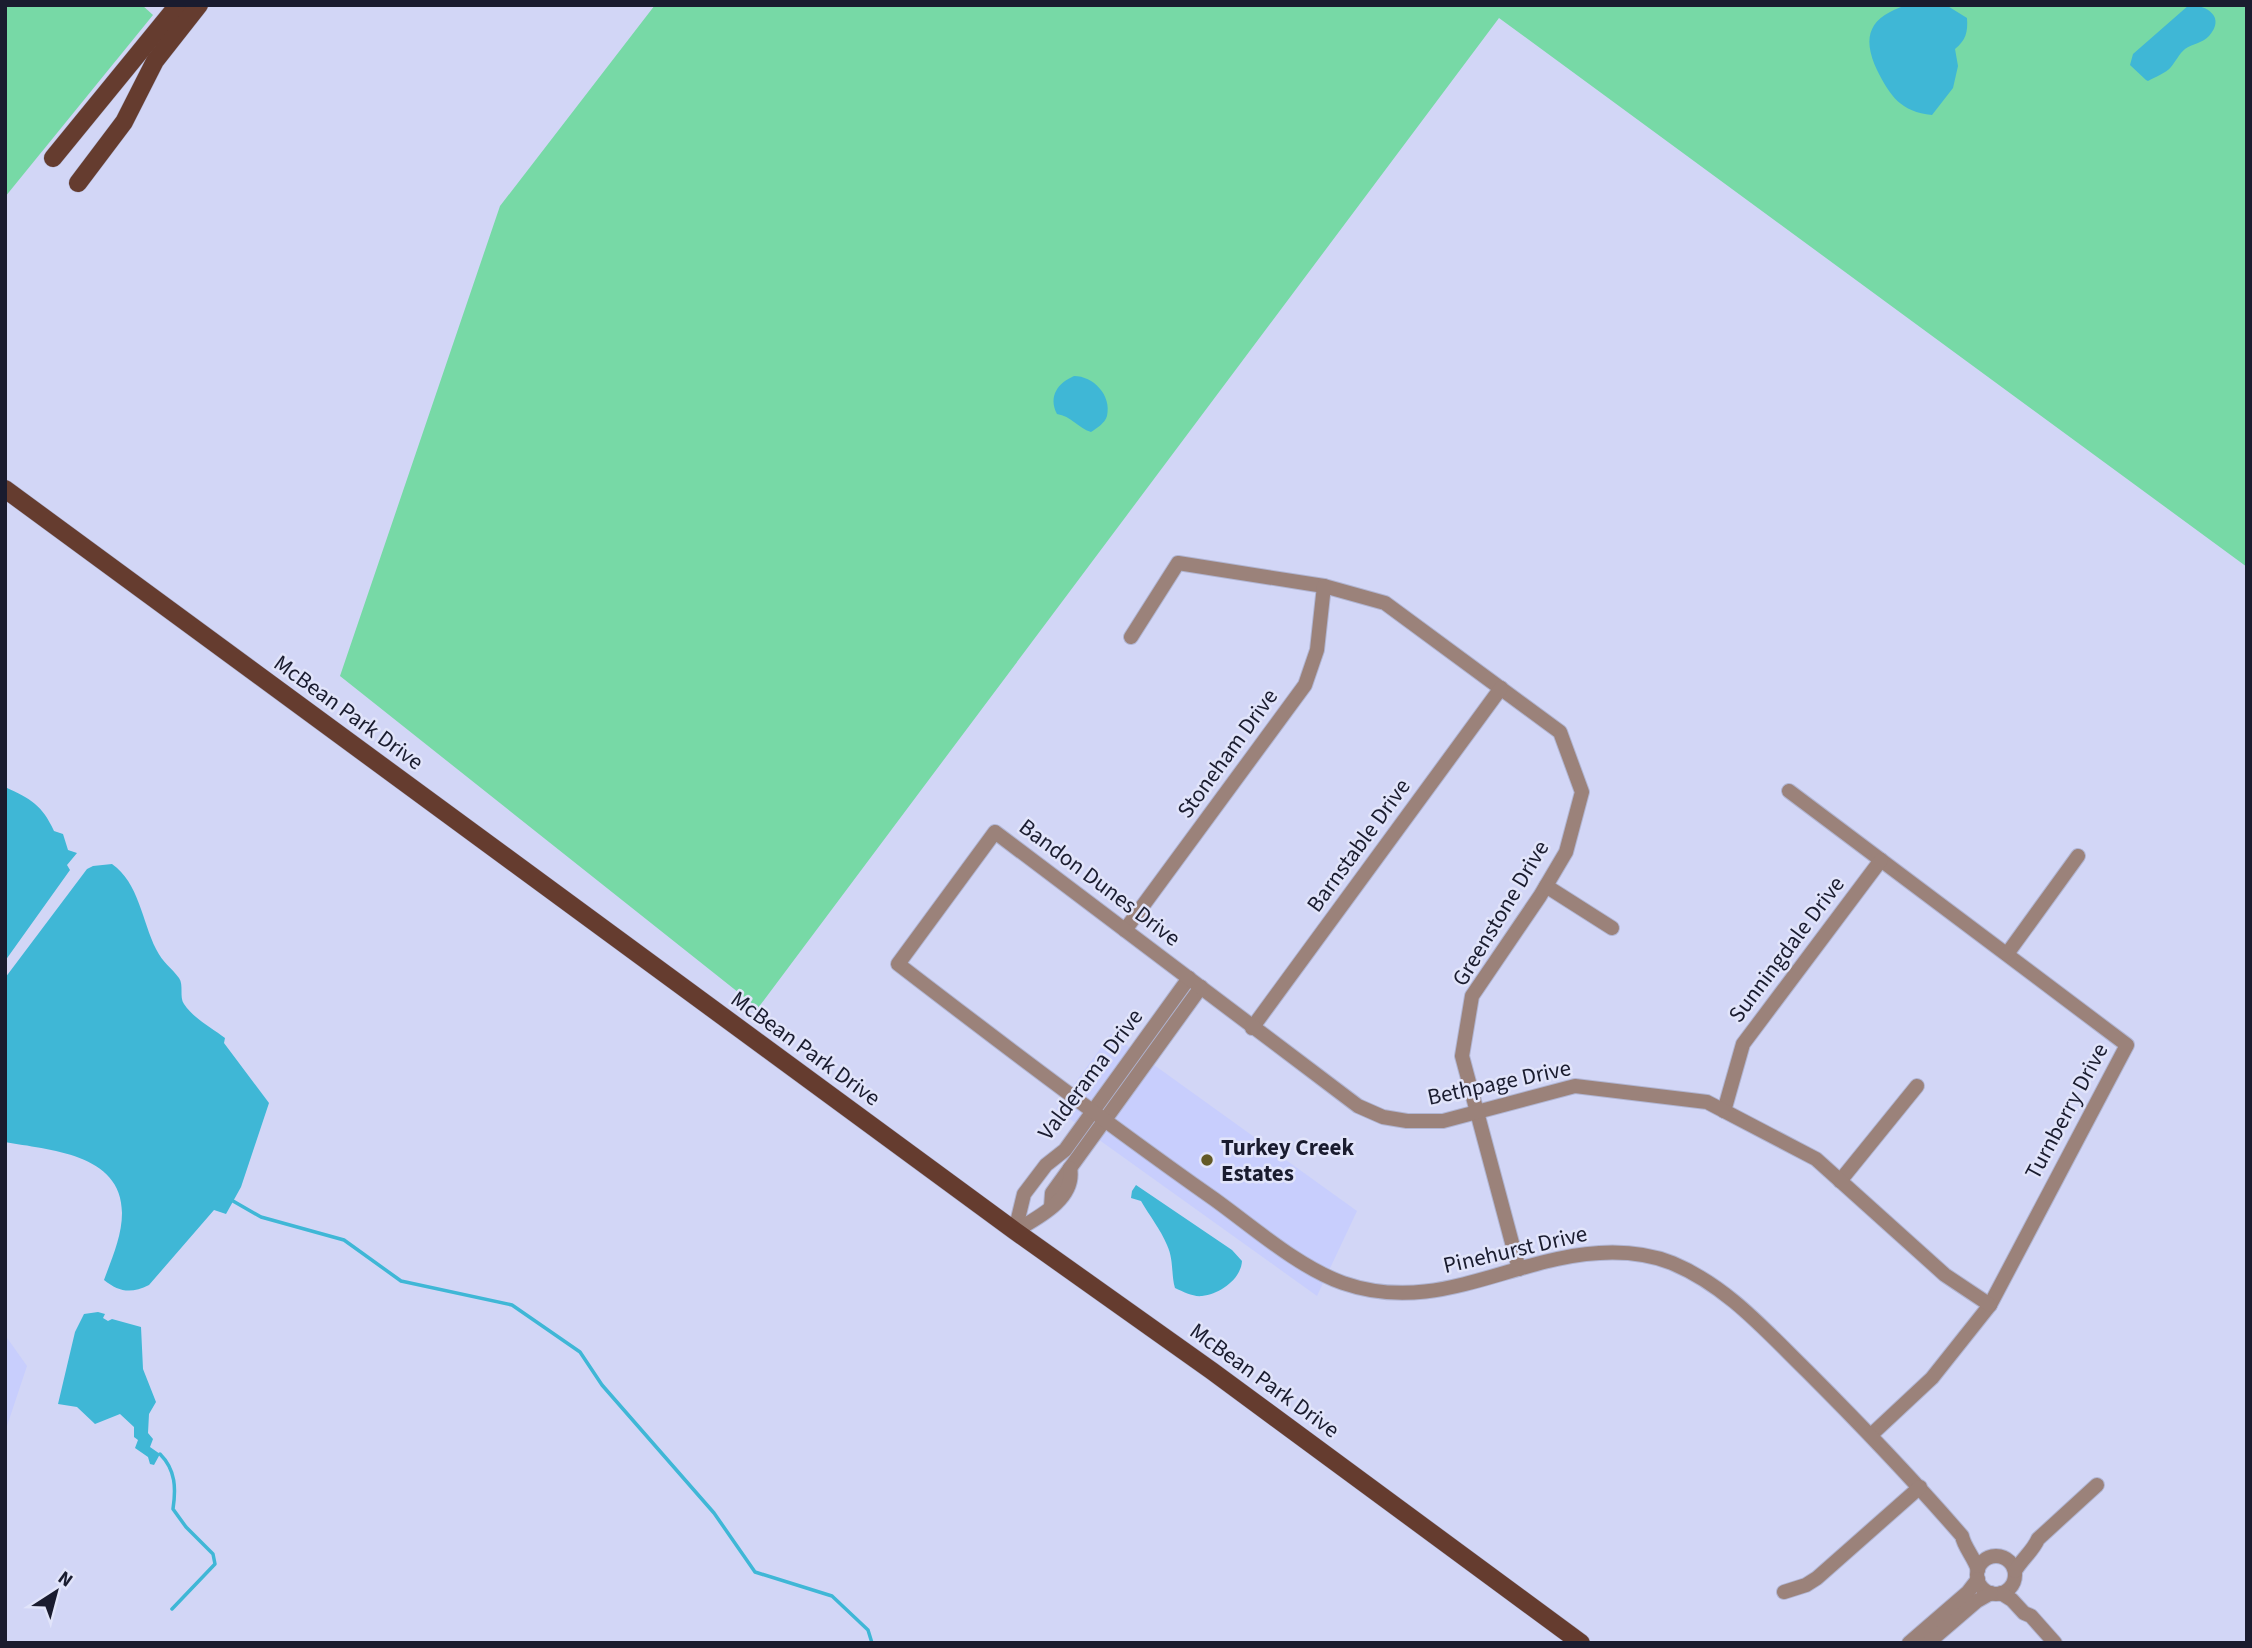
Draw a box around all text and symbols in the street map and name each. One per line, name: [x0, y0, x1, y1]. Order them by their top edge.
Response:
street label: McBean Park Drive: [267, 647, 430, 778]
street label: Stoneham Drive: [1169, 682, 1286, 825]
street label: Barnstable Drive: [1299, 772, 1418, 919]
street label: Bandon Dunes Drive: [1012, 811, 1187, 954]
street label: Greenstone Drive: [1444, 834, 1557, 992]
street label: Sunningdale Drive: [1720, 869, 1852, 1029]
street label: McBean Park Drive: [724, 983, 887, 1114]
street label: Valderama Drive: [1030, 1002, 1151, 1147]
street label: Turnberry Drive: [2017, 1037, 2116, 1185]
street label: Bethpage Drive: [1424, 1051, 1574, 1114]
place label: Turkey Creek Estates: [1221, 1131, 1355, 1190]
marker: Turkey Creek Estates: [1199, 1152, 1215, 1168]
street label: Pinehurst Drive: [1440, 1217, 1590, 1282]
street label: McBean Park Drive: [1183, 1315, 1346, 1446]
north arrow: [21, 1557, 91, 1627]
text: N: [52, 1565, 78, 1594]

